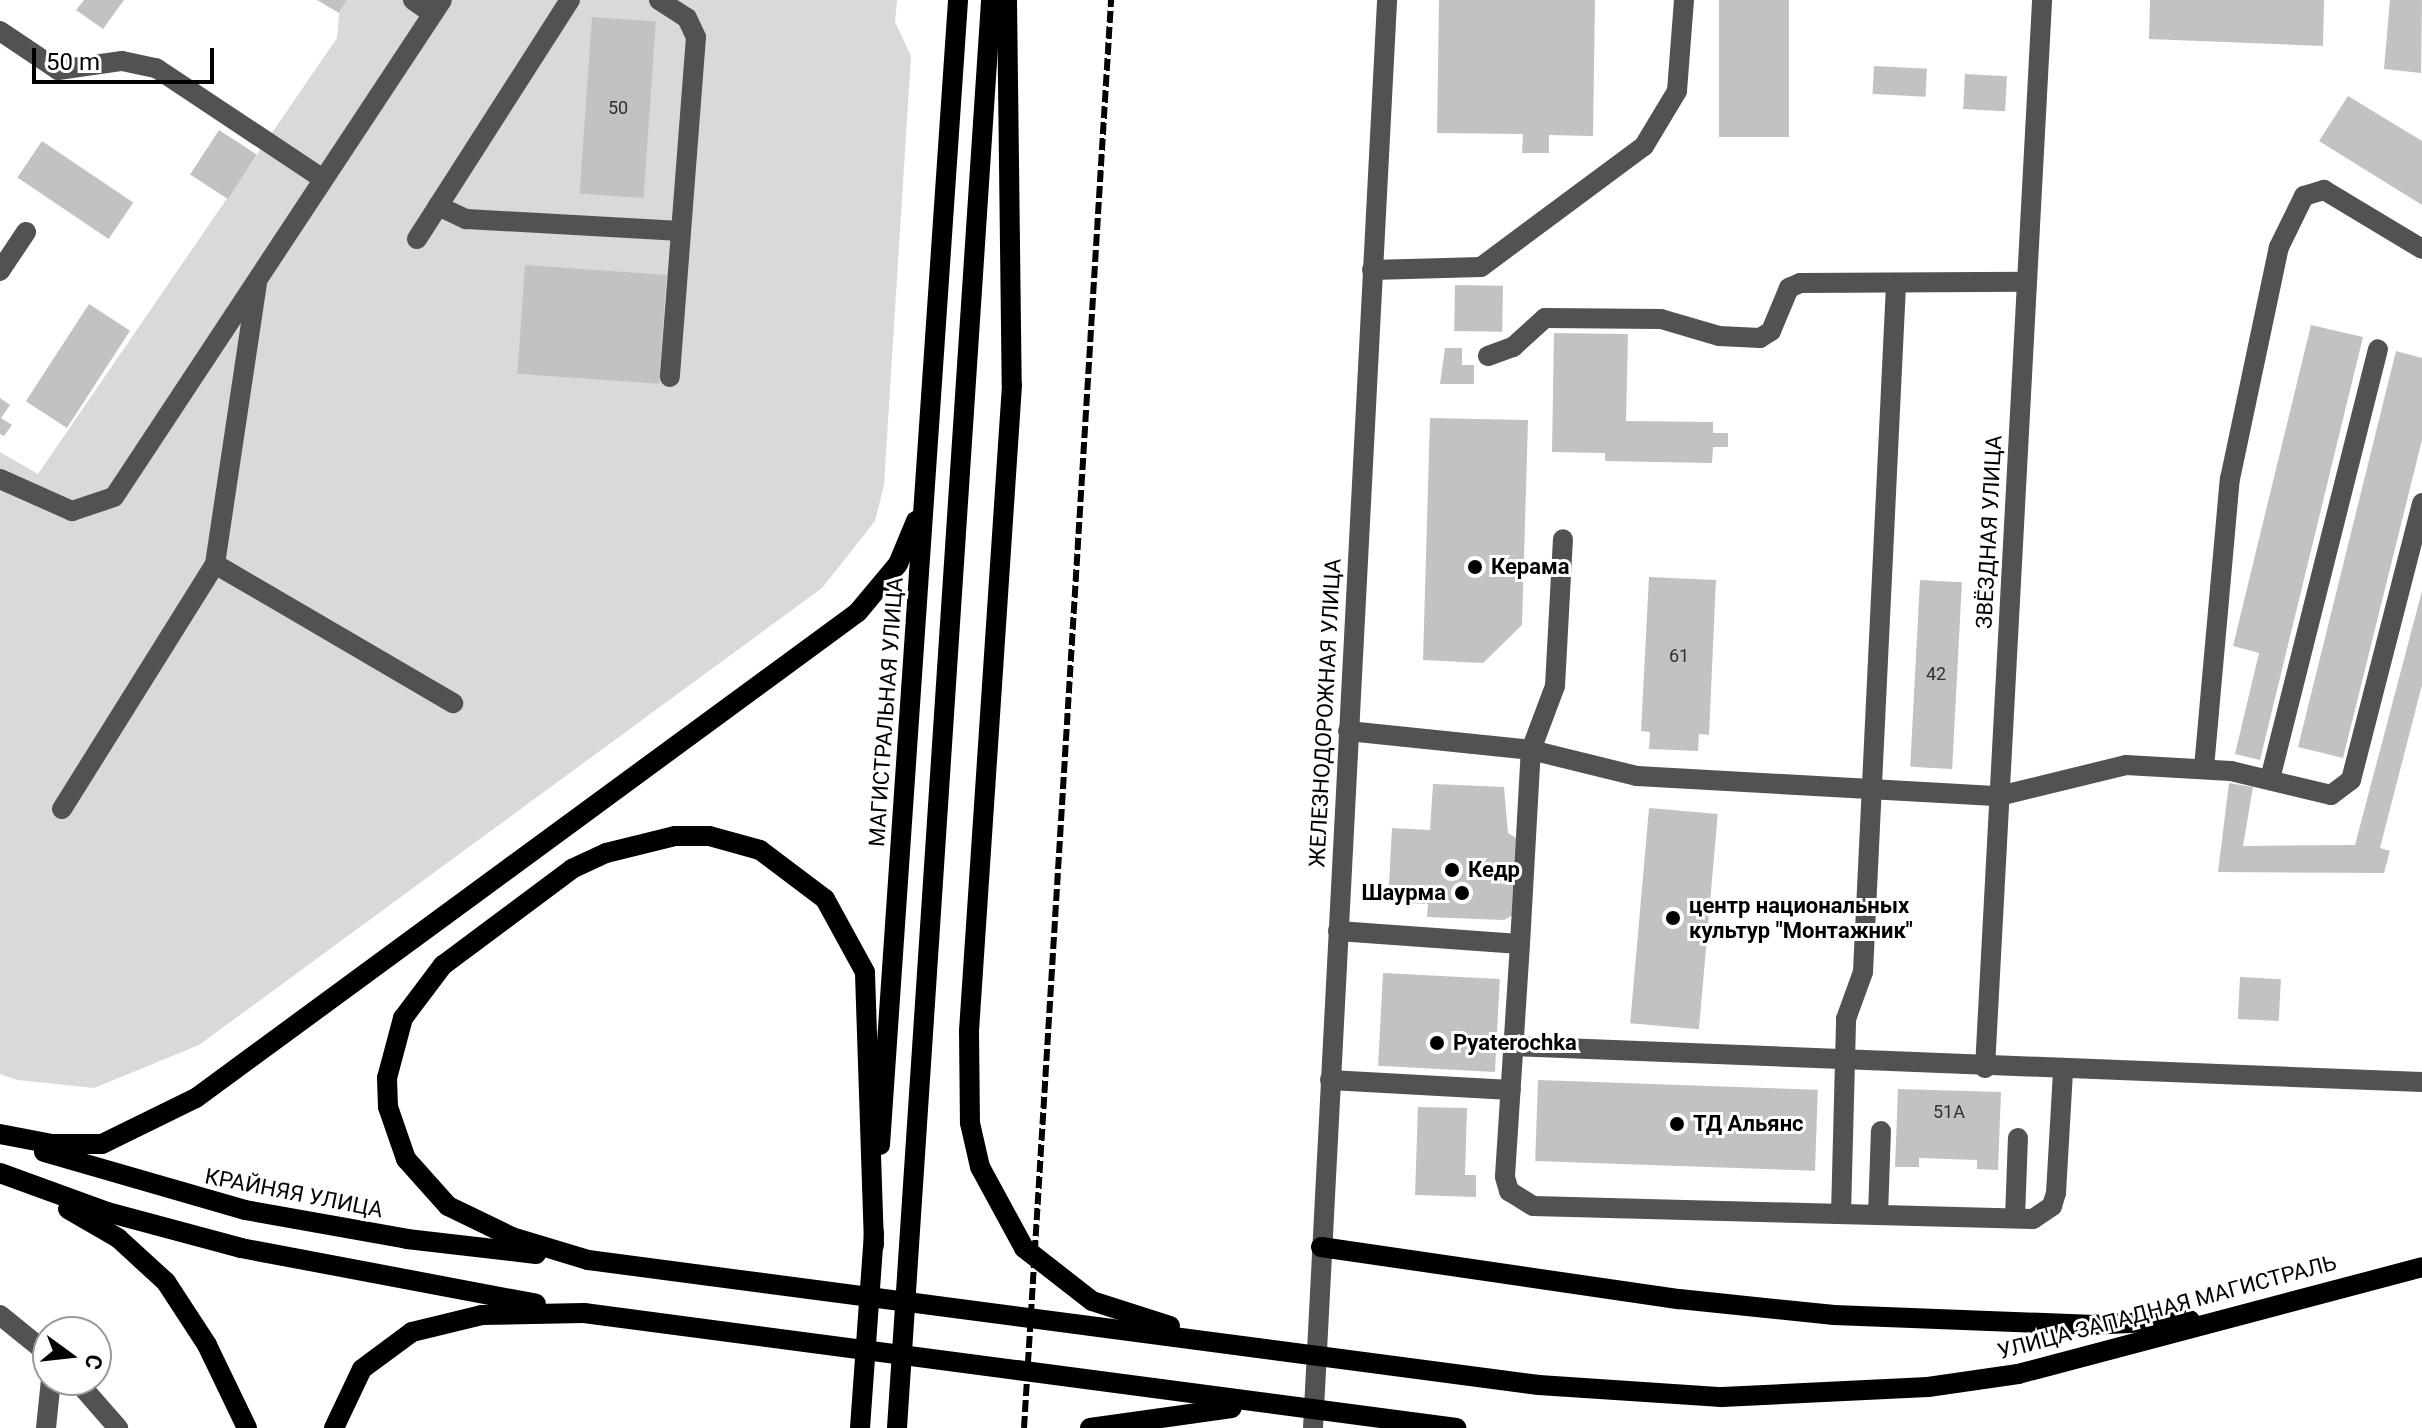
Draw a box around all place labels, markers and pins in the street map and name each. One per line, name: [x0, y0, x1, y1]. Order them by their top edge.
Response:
place label: Керама: [1491, 554, 1569, 580]
marker: Керама: [1466, 558, 1484, 576]
place label: Кедр: [1468, 857, 1520, 883]
marker: Кедр: [1443, 861, 1461, 879]
place label: Шаурма: [1361, 880, 1446, 906]
marker: Шаурма: [1453, 884, 1471, 902]
place label: центр национальных культур "Монтажник": [1689, 892, 1913, 944]
marker: центр национальных культур "Монтажник": [1664, 909, 1682, 927]
place label: Pyaterochka: [1453, 1030, 1577, 1056]
marker: Pyaterochka: [1428, 1034, 1446, 1052]
place label: ТД Альянс: [1693, 1111, 1804, 1137]
marker: ТД Альянс: [1668, 1115, 1686, 1133]

